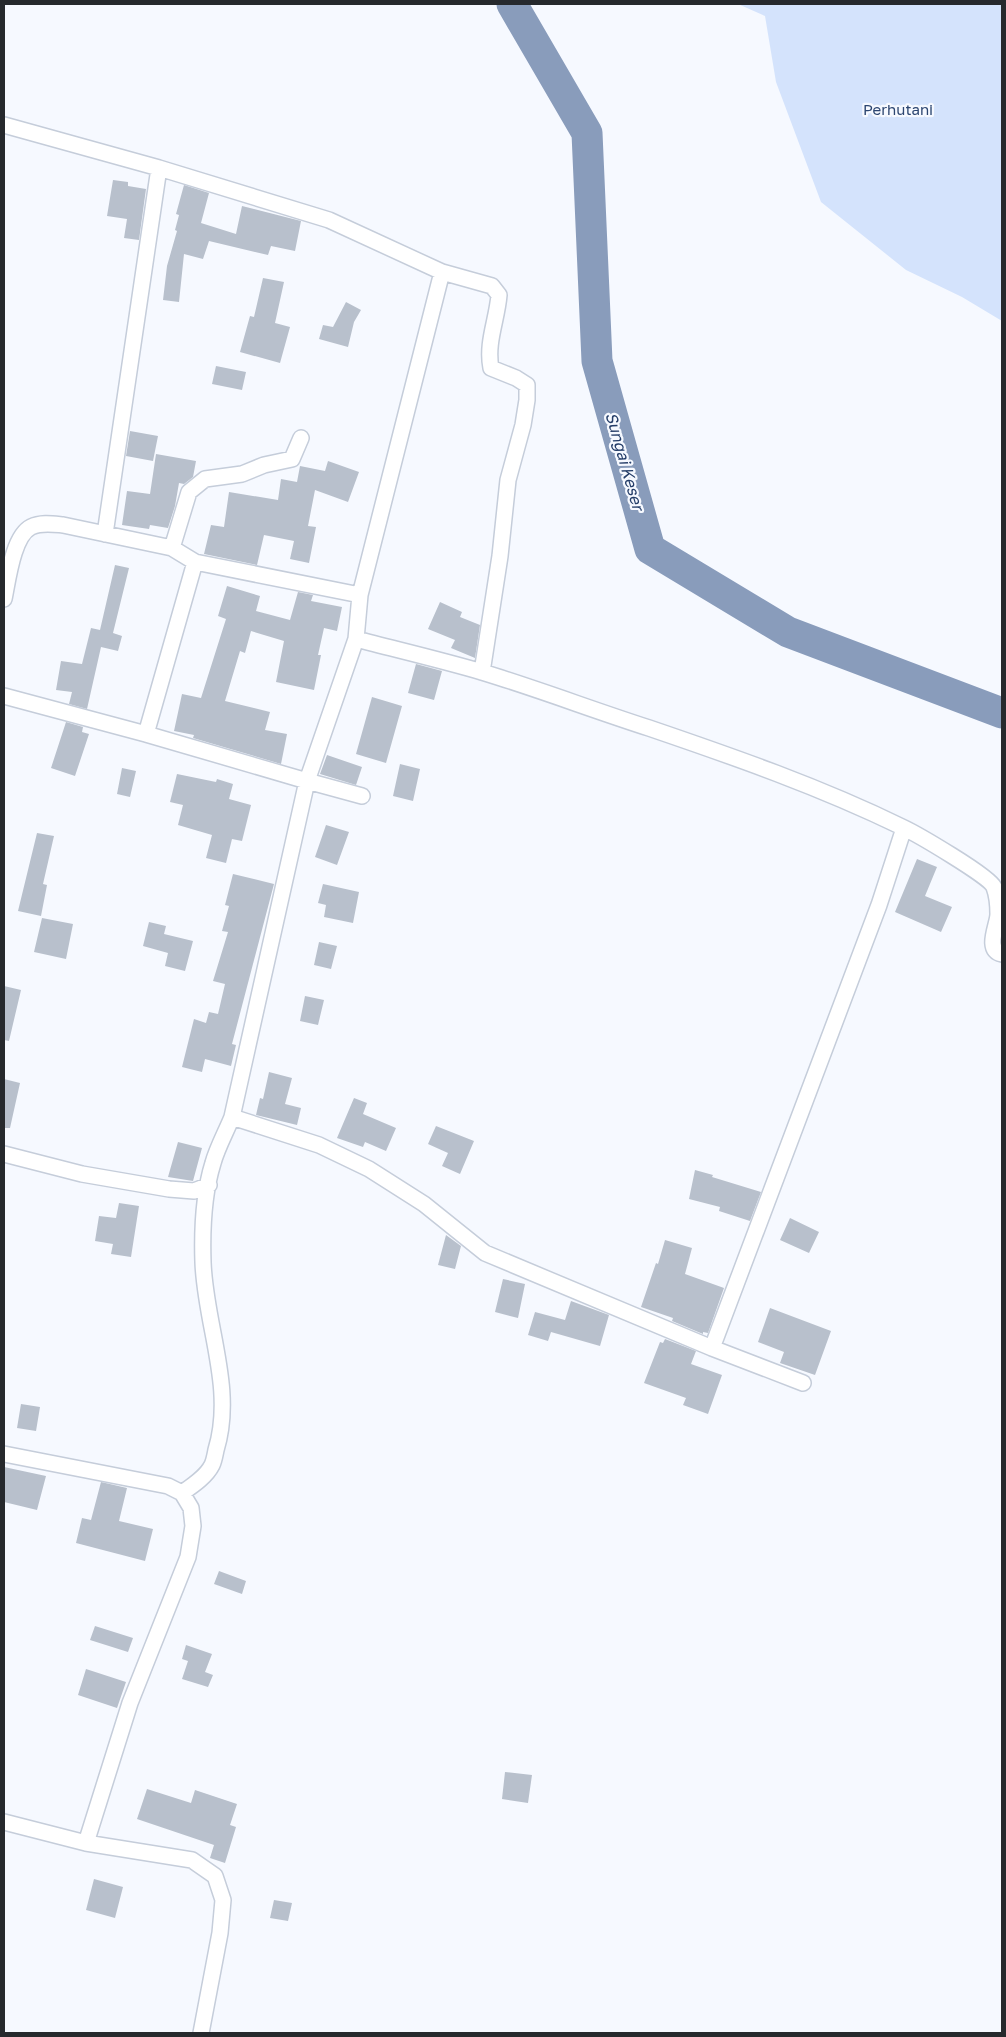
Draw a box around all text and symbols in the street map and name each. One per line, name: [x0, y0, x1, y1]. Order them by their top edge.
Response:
park label: Perhutani: [863, 100, 933, 118]
water label: Sungai Keser: [601, 410, 649, 515]

